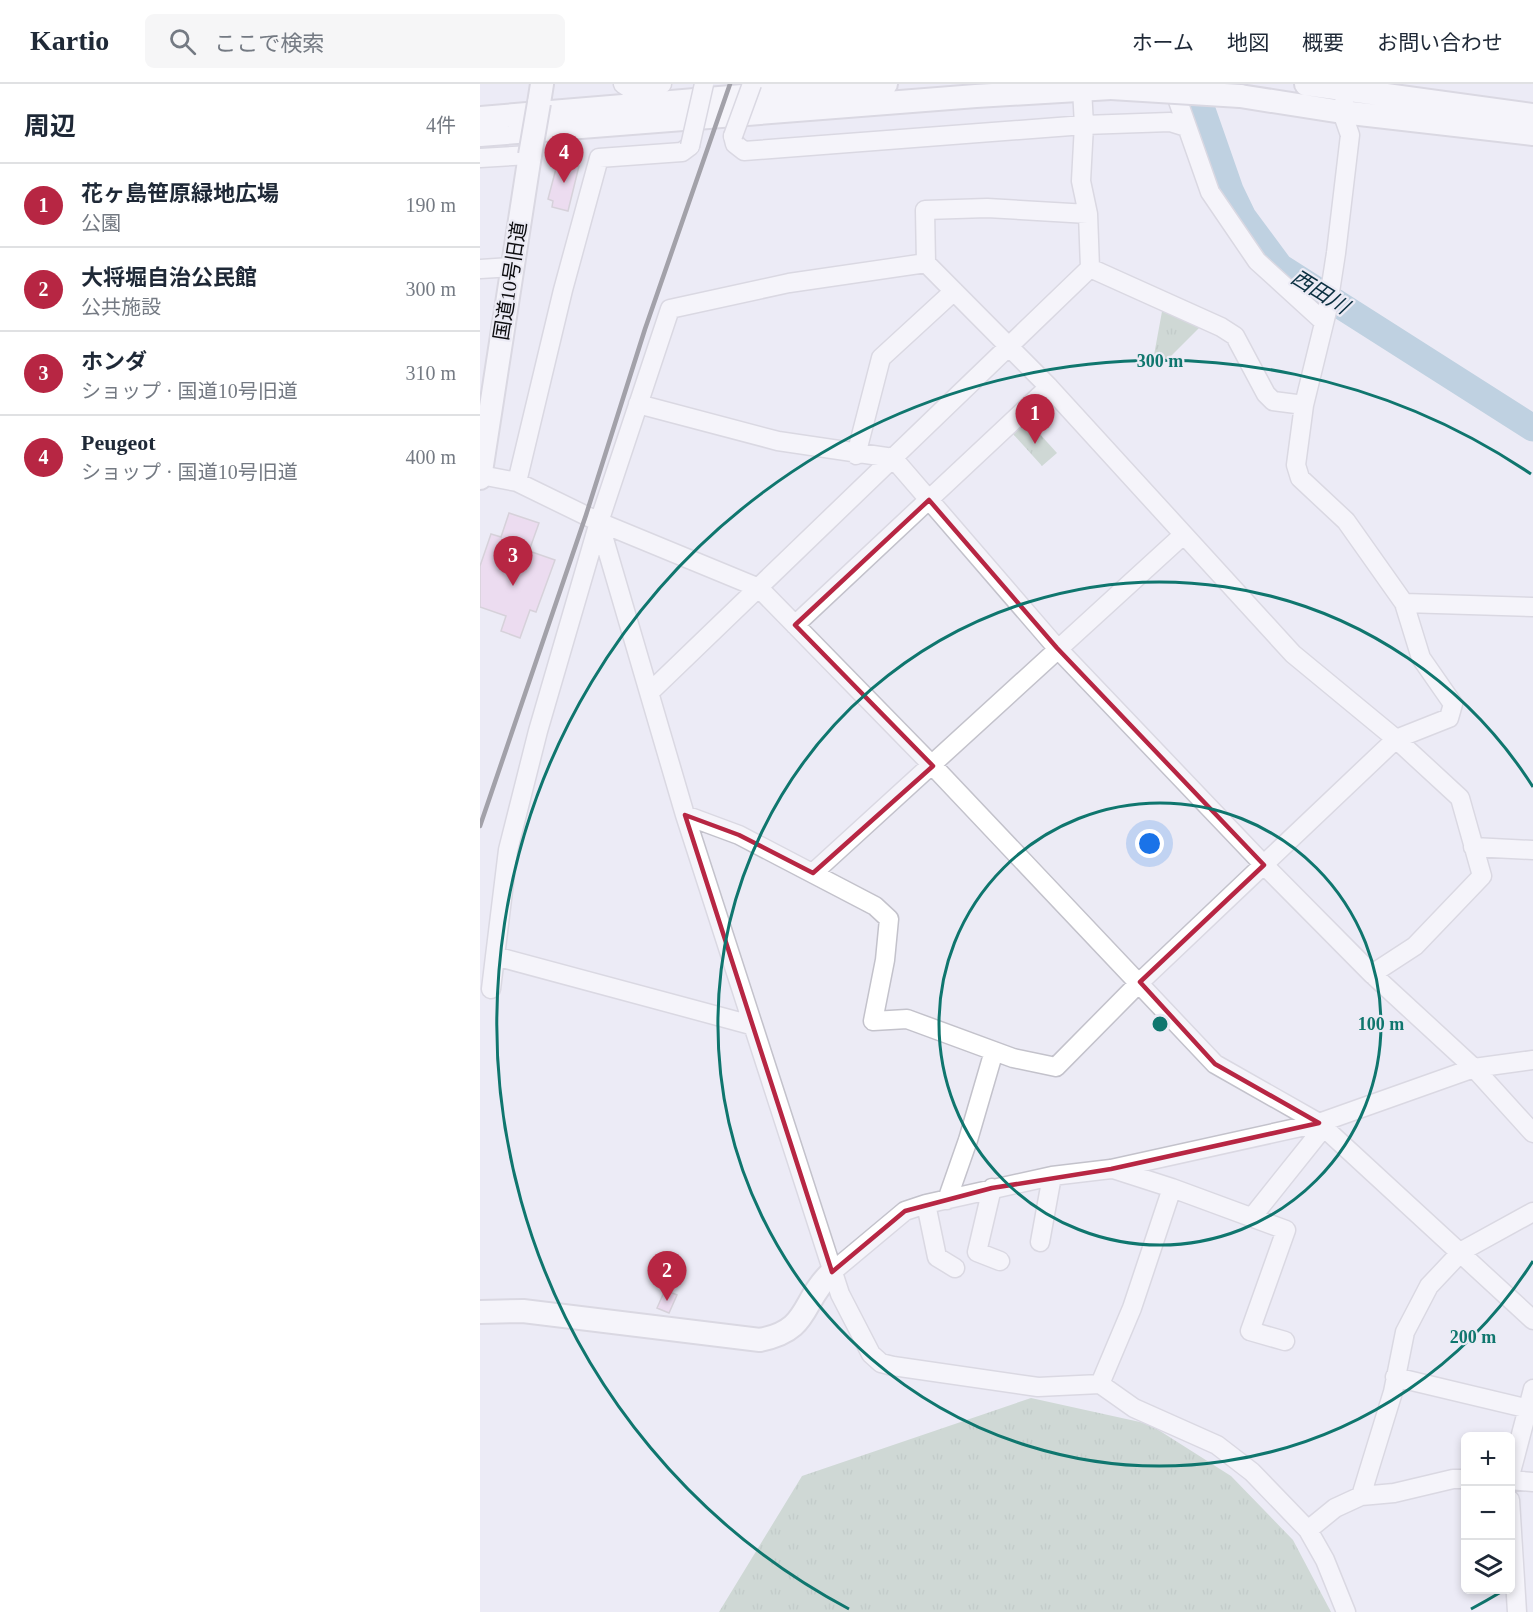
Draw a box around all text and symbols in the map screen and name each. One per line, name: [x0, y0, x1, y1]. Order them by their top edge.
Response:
search box: [145, 14, 565, 68]
text: Kartio: [30, 25, 109, 56]
icon: search: [166, 25, 199, 58]
text: ここで検索: [214, 31, 324, 56]
text: ホーム: [1132, 31, 1194, 55]
text: 地図: [1227, 31, 1269, 55]
text: 概要: [1302, 31, 1344, 55]
text: お問い合わせ: [1377, 31, 1503, 55]
text: 周辺: [24, 112, 76, 141]
text: 4件: [426, 114, 456, 136]
pin: 4: [544, 134, 584, 183]
text: 花ヶ島笹原緑地広場: [81, 181, 279, 206]
text: 1: [39, 194, 49, 216]
text: 190 m: [405, 194, 456, 216]
text: 公園: [81, 212, 121, 234]
street label: 国道10号旧道: [490, 220, 530, 342]
text: 大将堀自治公民館: [81, 265, 257, 290]
water label: 西田川: [1287, 265, 1355, 320]
text: 2: [39, 278, 49, 300]
text: 300 m: [405, 278, 456, 300]
text: 公共施設: [81, 296, 161, 318]
text: ホンダ: [81, 349, 147, 374]
text: 300 m: [1137, 351, 1183, 371]
text: 3: [39, 362, 49, 384]
text: 310 m: [405, 362, 456, 384]
text: ショップ · 国道10号旧道: [81, 380, 298, 402]
pin: 1: [1016, 394, 1054, 444]
text: Peugeot: [81, 430, 156, 455]
text: 4: [39, 446, 49, 468]
text: 400 m: [405, 446, 456, 468]
text: ショップ · 国道10号旧道: [81, 461, 298, 483]
pin: 3: [494, 536, 532, 586]
your location: [1135, 829, 1164, 858]
centre of rings: [1150, 1014, 1170, 1034]
text: 100 m: [1358, 1014, 1404, 1034]
pin: 2: [648, 1252, 687, 1301]
text: 200 m: [1450, 1327, 1496, 1347]
map controls: [1461, 1432, 1515, 1594]
button: +: [1461, 1432, 1515, 1486]
button: −: [1461, 1486, 1515, 1540]
button: layers: [1461, 1540, 1515, 1594]

